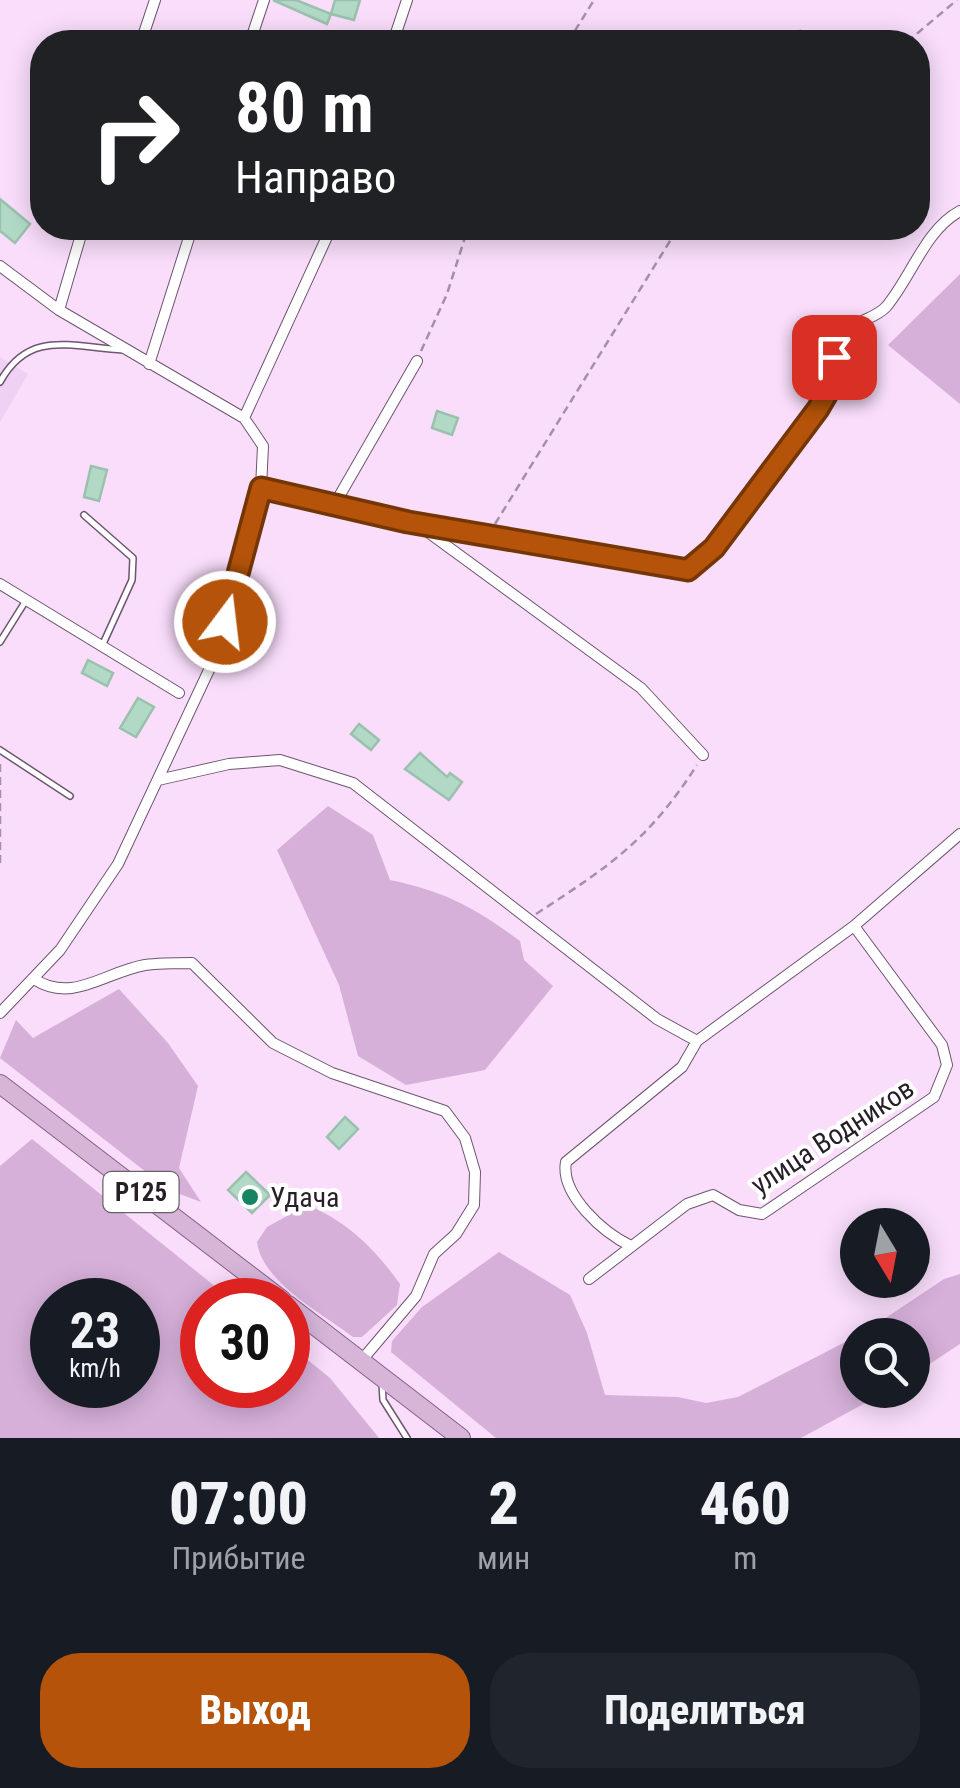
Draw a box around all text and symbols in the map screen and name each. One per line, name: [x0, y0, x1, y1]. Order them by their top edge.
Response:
text: 80 m: [235, 67, 374, 149]
icon: right: [70, 70, 200, 200]
text: Направо: [235, 151, 396, 204]
pin: [792, 315, 877, 400]
icon: arrive: [807, 330, 862, 385]
position arrow: [173, 570, 277, 674]
street label: улица Водников: [745, 1072, 920, 1201]
road number: Р125: [104, 1172, 178, 1212]
place label: Удача: [270, 1181, 339, 1214]
marker: Удача: [239, 1186, 261, 1208]
north arrow: [840, 1208, 930, 1298]
map controls: [840, 1208, 930, 1408]
speed limit sign: 30: [180, 1278, 310, 1408]
text: 23: [70, 1302, 120, 1360]
button: search: [840, 1318, 930, 1408]
text: km/h: [69, 1354, 121, 1383]
text: 07:00: [169, 1468, 308, 1539]
text: 2: [488, 1468, 519, 1539]
text: 460: [699, 1468, 791, 1539]
text: Прибытие: [171, 1539, 306, 1577]
text: мин: [477, 1539, 530, 1577]
text: m: [733, 1539, 757, 1577]
button: Выход: [40, 1653, 470, 1768]
button: Поделиться: [490, 1653, 920, 1768]

